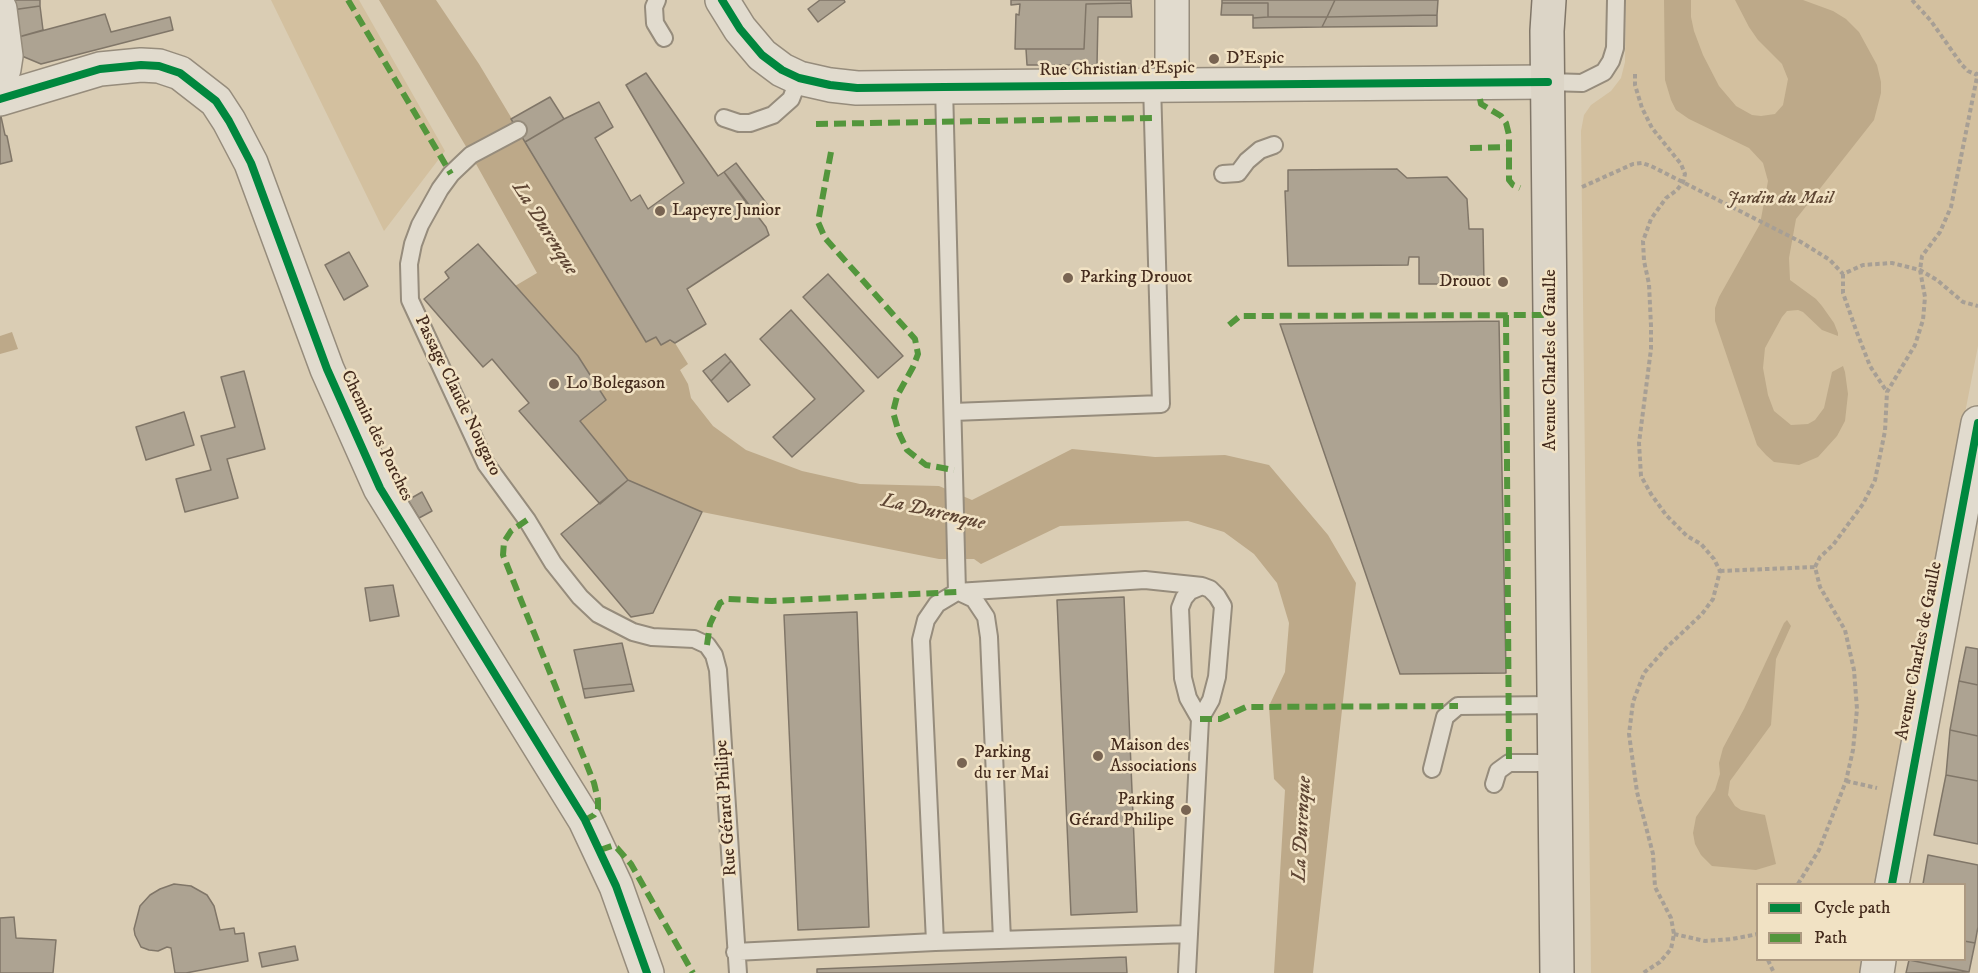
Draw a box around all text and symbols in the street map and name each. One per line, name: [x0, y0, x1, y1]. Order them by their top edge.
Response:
place label: D'Espic: [1226, 48, 1284, 70]
marker: D'Espic: [1207, 52, 1221, 66]
street label: Rue Christian d'Espic: [1039, 58, 1195, 82]
water label: La Durenque: [506, 178, 582, 280]
park label: Jardin du Mail: [1727, 188, 1833, 210]
place label: Lapeyre Junior: [672, 200, 781, 222]
marker: Lapeyre Junior: [653, 204, 667, 218]
place label: Parking Drouot: [1080, 267, 1192, 289]
street label: Avenue Charles de Gaulle: [1540, 269, 1562, 451]
marker: Parking Drouot: [1061, 271, 1075, 285]
place label: Drouot: [1439, 271, 1491, 293]
marker: Drouot: [1496, 275, 1510, 289]
street label: Passage Claude Nougaro: [409, 312, 505, 480]
street label: Chemin des Porches: [335, 367, 417, 505]
place label: Lo Bolegason: [566, 373, 665, 395]
marker: Lo Bolegason: [547, 377, 561, 391]
water label: La Durenque: [879, 489, 987, 537]
street label: Avenue Charles de Gaulle: [1892, 560, 1948, 742]
place label: Maison des Associations: [1110, 735, 1197, 777]
street label: Rue Gérard Philipe: [711, 739, 743, 877]
place label: Parking du 1er Mai: [974, 742, 1049, 784]
marker: Maison des Associations: [1091, 749, 1105, 763]
marker: Parking du 1er Mai: [955, 756, 969, 770]
water label: La Durenque: [1288, 776, 1318, 882]
place label: Parking Gérard Philipe: [1069, 789, 1174, 832]
marker: Parking Gérard Philipe: [1179, 803, 1193, 817]
legend: [1756, 883, 1966, 961]
text: Cycle path: [1814, 897, 1891, 919]
text: Path: [1814, 927, 1847, 949]

